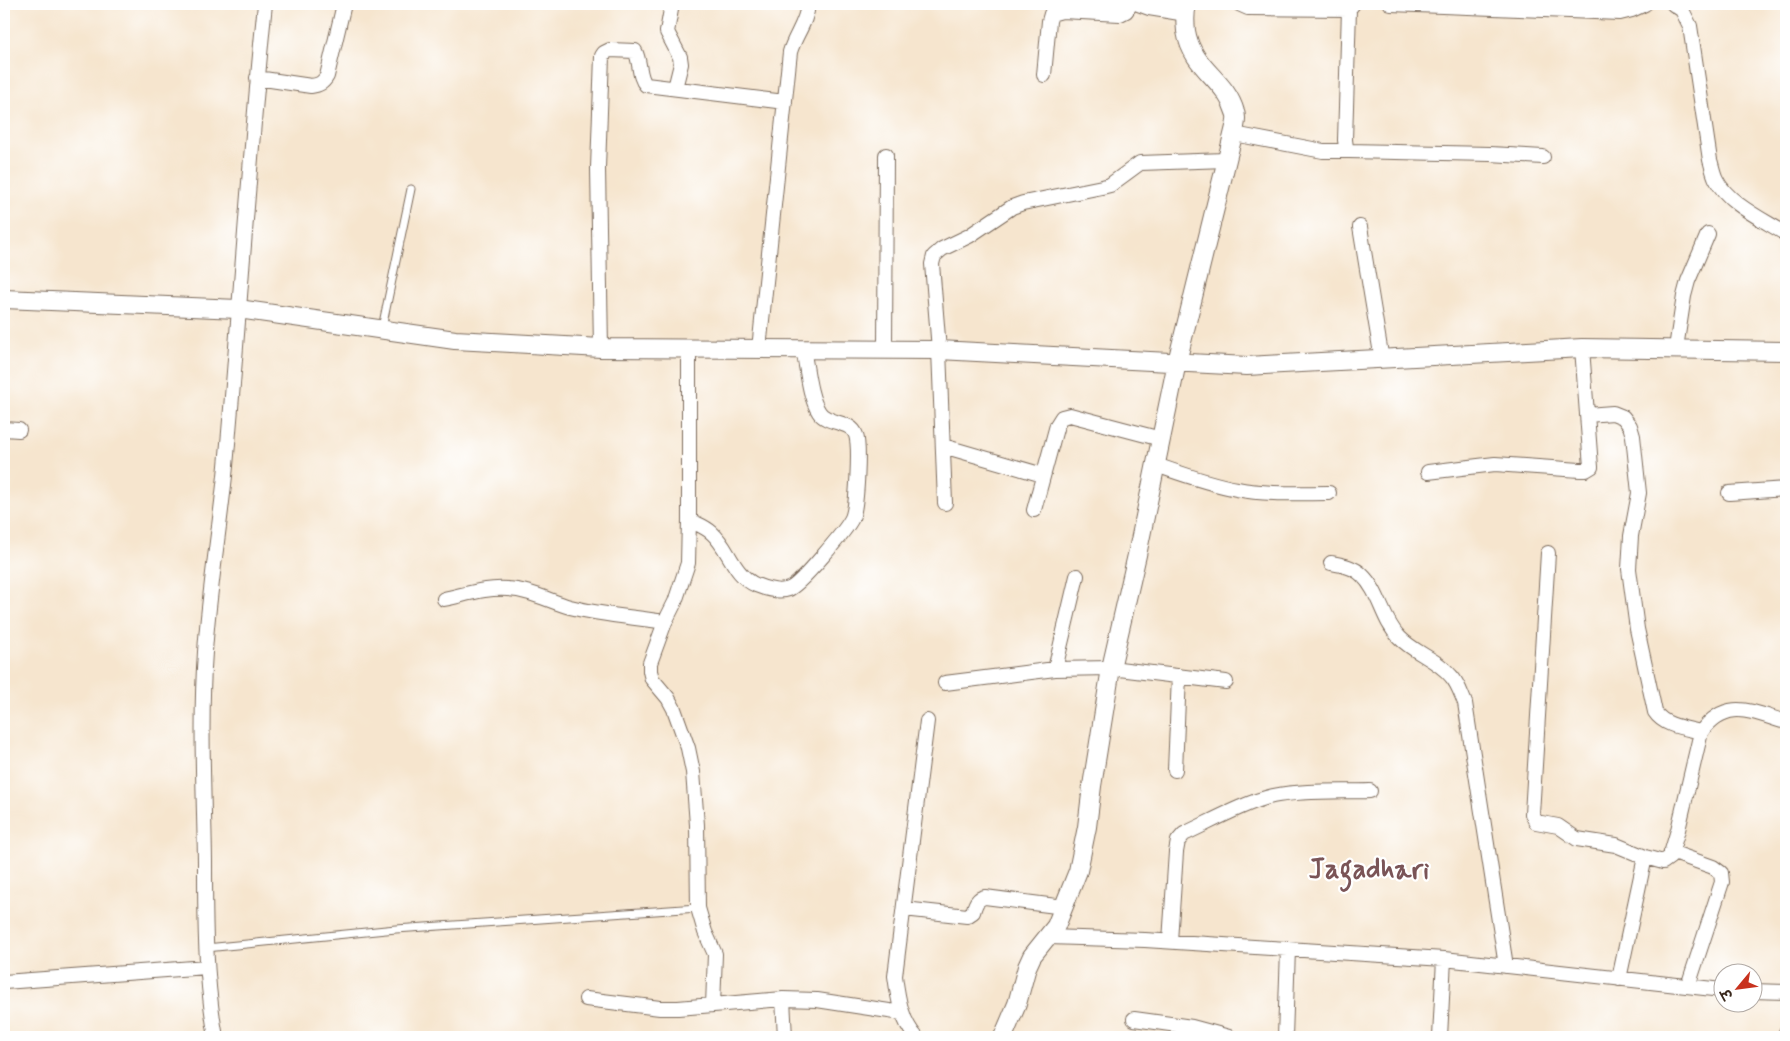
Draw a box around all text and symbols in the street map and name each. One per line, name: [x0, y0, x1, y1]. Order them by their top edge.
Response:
district label: Jagadhari: [1309, 852, 1429, 892]
north arrow: [1712, 964, 1762, 1014]
text: उ: [1717, 984, 1739, 1004]

